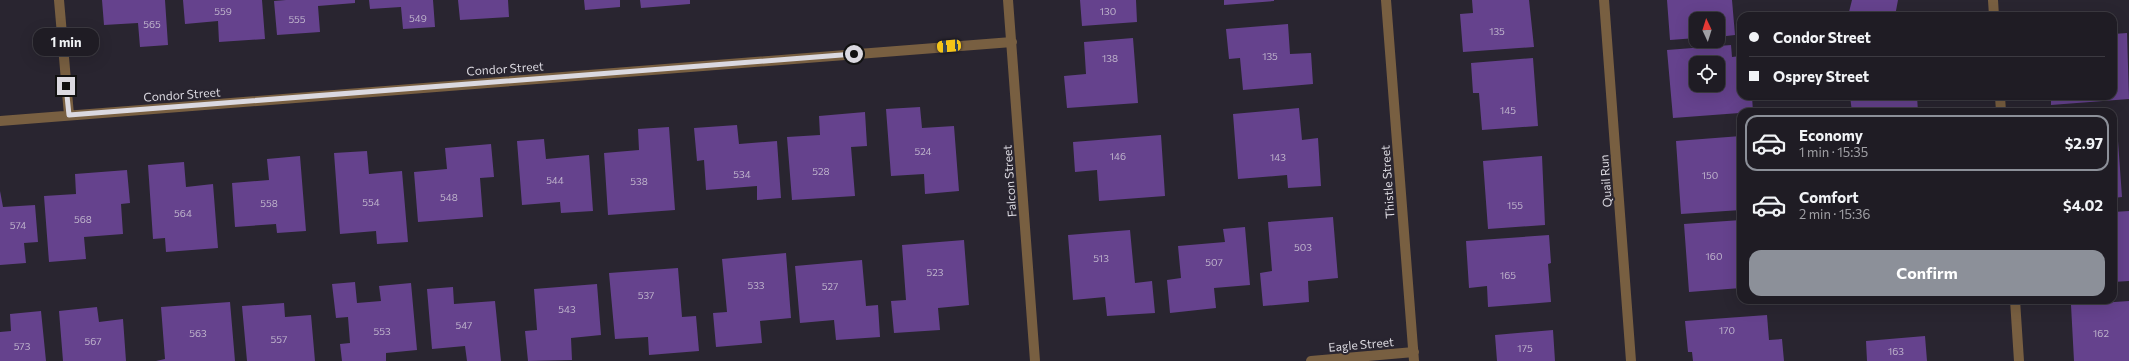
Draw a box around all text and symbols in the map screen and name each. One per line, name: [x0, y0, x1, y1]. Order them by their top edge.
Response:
house number: 559: [214, 5, 232, 17]
house number: 130: [1100, 5, 1116, 17]
house number: 549: [409, 12, 427, 24]
north arrow: [1689, 12, 1725, 48]
map controls: [1689, 12, 1725, 92]
house number: 555: [288, 13, 306, 25]
house number: 565: [143, 18, 161, 30]
house number: 135: [1489, 25, 1505, 37]
callout: 1 min: [33, 28, 99, 56]
text: Condor Street: [1773, 28, 1871, 46]
text: 1 min: [51, 34, 81, 50]
car: [937, 39, 961, 53]
route start: [845, 45, 863, 63]
house number: 135: [1262, 50, 1278, 62]
house number: 138: [1102, 52, 1118, 64]
button: locate: [1689, 56, 1725, 92]
street label: Condor Street: [466, 58, 544, 78]
text: Osprey Street: [1773, 67, 1869, 85]
route end: [57, 77, 75, 95]
street label: Condor Street: [143, 84, 221, 104]
house number: 145: [1500, 104, 1516, 116]
icon: car: [1751, 125, 1787, 161]
text: Economy: [1799, 126, 1863, 144]
text: $2.97: [2065, 134, 2103, 152]
street label: Falcon Street: [999, 144, 1019, 217]
text: 1 min · 15:35: [1799, 144, 1868, 160]
house number: 524: [914, 145, 932, 157]
street label: Thistle Street: [1377, 145, 1397, 219]
house number: 146: [1110, 150, 1126, 162]
house number: 143: [1270, 151, 1286, 163]
street label: Quail Run: [1596, 154, 1614, 208]
house number: 528: [812, 165, 830, 177]
house number: 534: [733, 168, 751, 180]
house number: 150: [1702, 169, 1718, 181]
house number: 544: [546, 174, 564, 186]
house number: 538: [630, 175, 648, 187]
icon: car: [1751, 187, 1787, 223]
text: Comfort: [1799, 188, 1859, 206]
house number: 548: [440, 191, 458, 203]
house number: 554: [362, 196, 380, 208]
text: $4.02: [2063, 196, 2103, 214]
house number: 558: [260, 197, 278, 209]
house number: 155: [1507, 199, 1523, 211]
text: 2 min · 15:36: [1799, 206, 1870, 222]
house number: 564: [174, 207, 192, 219]
house number: 568: [74, 213, 92, 225]
house number: 574: [10, 219, 26, 231]
house number: 503: [1294, 241, 1312, 253]
house number: 160: [1706, 250, 1722, 262]
button: Confirm: [1749, 250, 2105, 296]
house number: 513: [1093, 252, 1109, 264]
house number: 507: [1205, 256, 1223, 268]
house number: 523: [927, 266, 944, 278]
house number: 165: [1500, 269, 1516, 281]
house number: 533: [747, 279, 765, 291]
house number: 527: [822, 280, 838, 292]
house number: 537: [638, 289, 654, 301]
house number: 543: [558, 303, 576, 315]
house number: 547: [456, 319, 472, 331]
house number: 170: [1719, 324, 1735, 336]
house number: 553: [373, 325, 391, 337]
house number: 563: [189, 327, 207, 339]
house number: 162: [2093, 327, 2109, 339]
house number: 557: [271, 333, 287, 345]
street label: Eagle Street: [1328, 334, 1394, 354]
house number: 567: [84, 335, 102, 347]
house number: 573: [14, 340, 31, 352]
house number: 175: [1517, 342, 1533, 354]
house number: 163: [1888, 345, 1904, 357]

